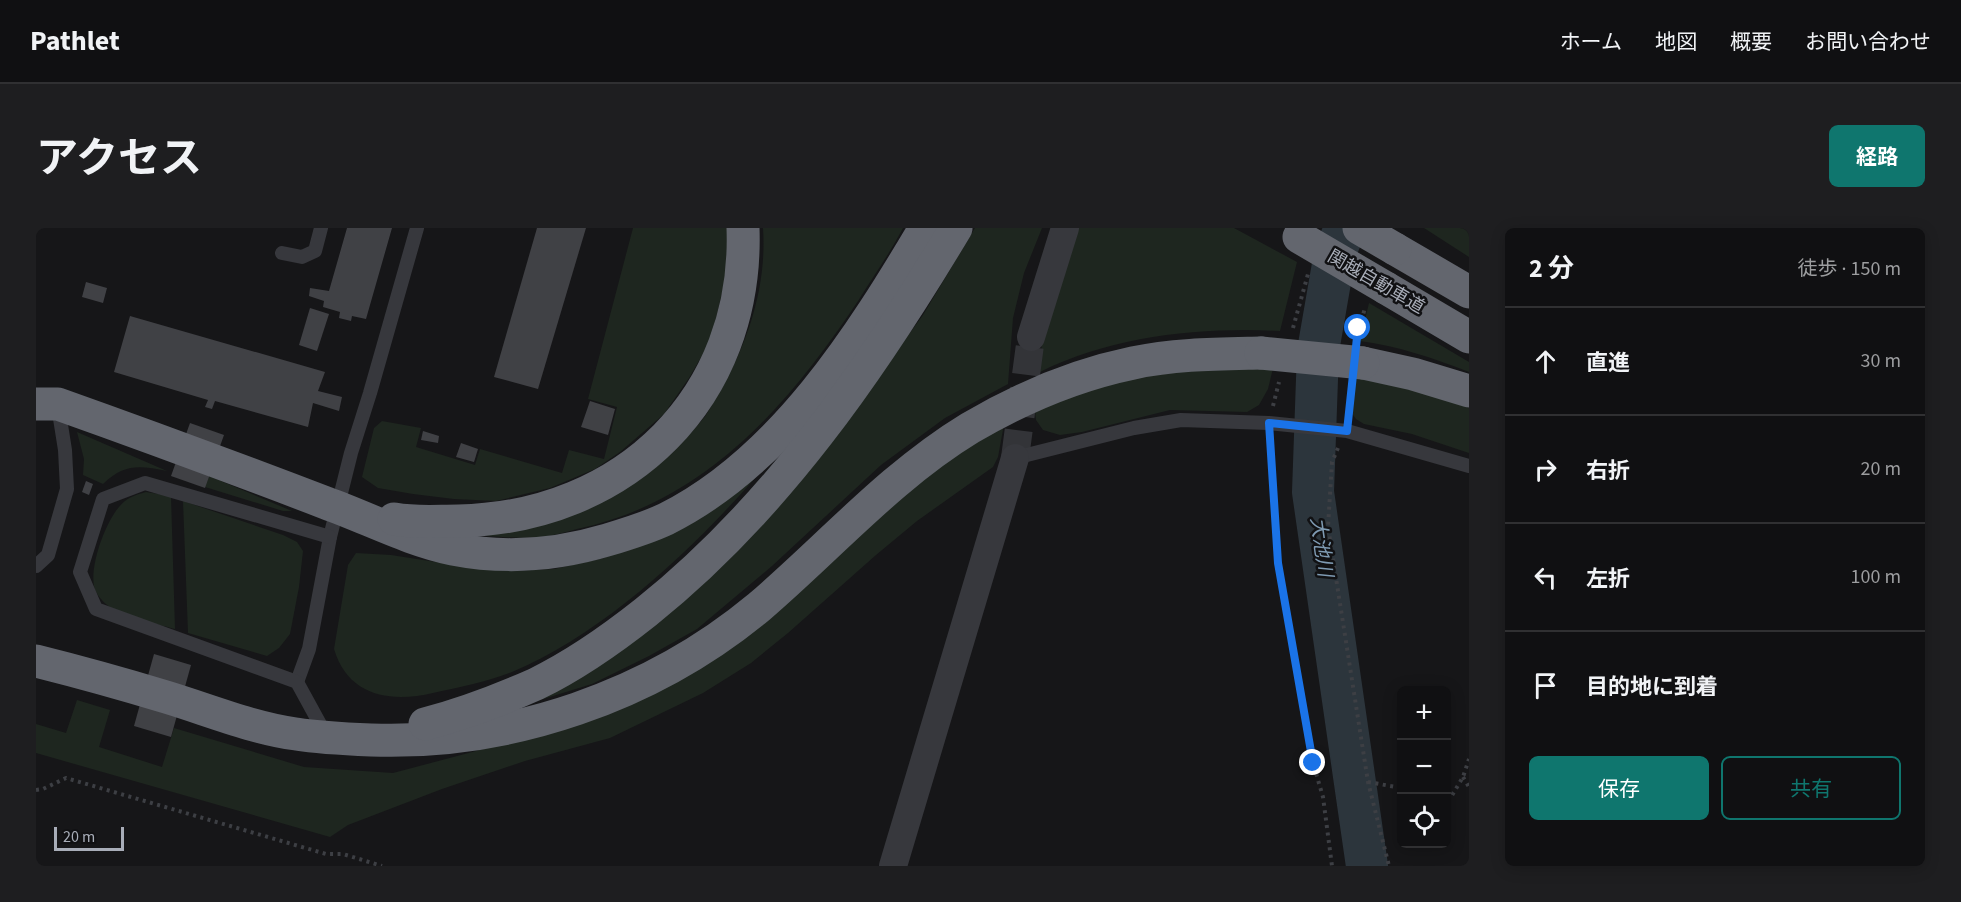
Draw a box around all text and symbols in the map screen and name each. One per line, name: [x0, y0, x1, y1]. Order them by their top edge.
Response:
text: Pathlet: [30, 21, 120, 61]
text: ホーム: [1560, 27, 1622, 57]
text: 地図: [1655, 27, 1697, 57]
text: 概要: [1730, 27, 1772, 57]
text: お問い合わせ: [1805, 27, 1931, 57]
button: 経路: [1829, 125, 1925, 187]
text: アクセス: [36, 129, 202, 189]
street label: 関越自動車道: [1323, 244, 1429, 320]
text: 2 分: [1529, 250, 1574, 287]
text: 徒歩 · 150 m: [1798, 255, 1901, 283]
route start: [1344, 314, 1370, 340]
icon: ahead: [1529, 345, 1562, 378]
text: 直進: [1586, 347, 1630, 379]
text: 30 m: [1861, 347, 1901, 375]
icon: right: [1529, 453, 1562, 486]
text: 右折: [1586, 455, 1630, 487]
text: 20 m: [1861, 455, 1901, 483]
water label: 大池川: [1303, 515, 1339, 581]
icon: left: [1529, 561, 1562, 594]
text: 左折: [1586, 563, 1630, 595]
text: 100 m: [1851, 563, 1901, 591]
icon: arrive: [1529, 669, 1562, 702]
text: 目的地に到着: [1586, 671, 1718, 703]
map controls: [1397, 686, 1451, 848]
button: +: [1397, 686, 1451, 740]
button: −: [1397, 740, 1451, 794]
route end: [1299, 749, 1325, 775]
button: 保存: [1529, 756, 1709, 820]
button: 共有: [1721, 756, 1901, 820]
button: locate: [1397, 794, 1451, 848]
scale bar: [54, 824, 124, 852]
text: 20 m: [63, 826, 95, 848]

